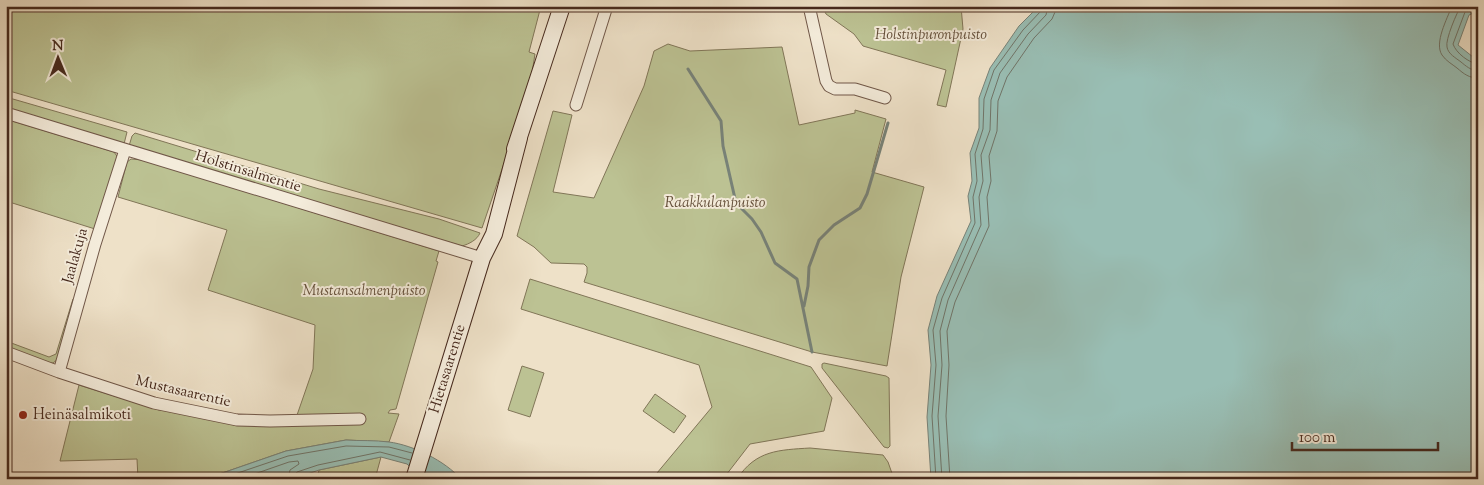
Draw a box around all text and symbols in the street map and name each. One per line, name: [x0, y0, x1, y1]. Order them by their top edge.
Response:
park label: Holstinpuronpuisto: [875, 25, 987, 46]
north arrow: [32, 32, 82, 82]
text: N: [52, 37, 64, 57]
street label: Holstinsalmentie: [193, 146, 303, 198]
park label: Raakkulanpuisto: [665, 193, 766, 214]
street label: Jaalakuja: [58, 226, 94, 287]
park label: Mustansalmenpuisto: [302, 281, 426, 302]
street label: Hietasaarentie: [424, 322, 472, 416]
street label: Mustasaarentie: [133, 371, 233, 413]
place label: Heinäsalmikoti: [33, 405, 131, 426]
marker: Heinäsalmikoti: [17, 409, 29, 421]
scale bar: [1292, 420, 1438, 452]
text: 100 m: [1299, 428, 1336, 449]

